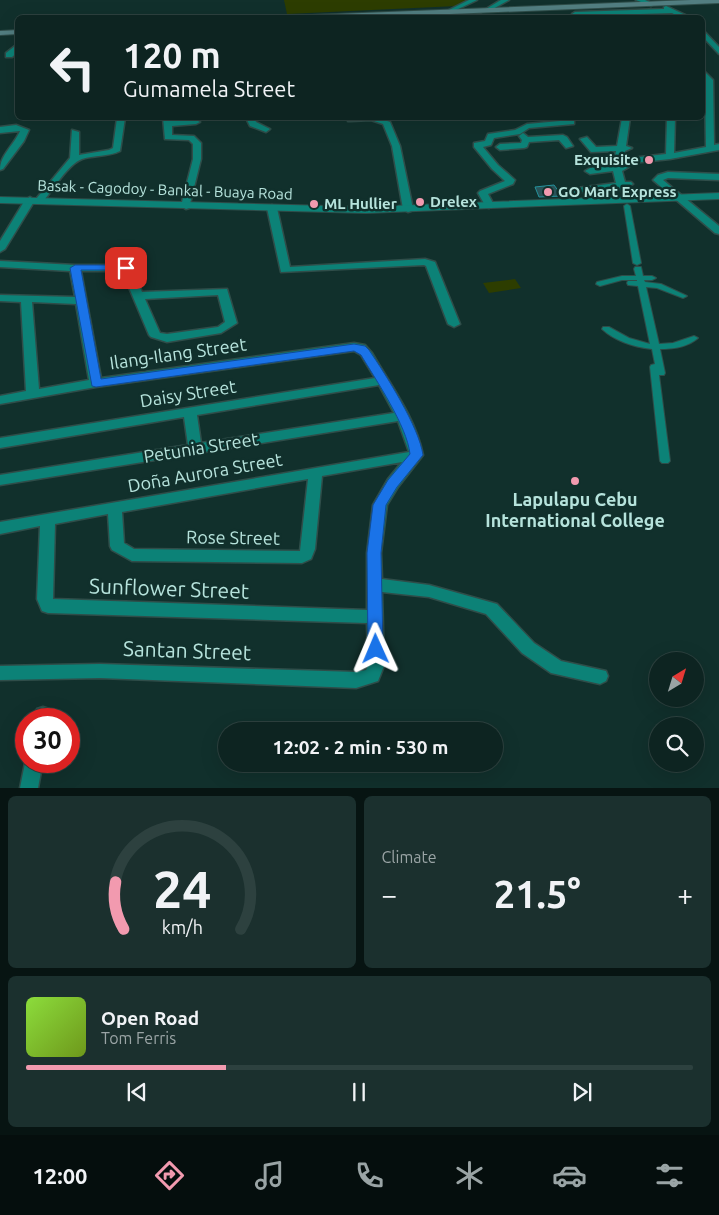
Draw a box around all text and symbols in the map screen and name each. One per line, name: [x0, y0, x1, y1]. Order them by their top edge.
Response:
icon: left: [40, 35, 105, 100]
text: 120 m: [123, 35, 221, 75]
text: Gumamela Street: [123, 76, 295, 101]
place label: Exquisite: [574, 151, 639, 168]
marker: Exquisite: [643, 154, 655, 166]
street label: Basak - Cagodoy - Bankal - Buaya Road: [37, 177, 293, 202]
place label: GO Mart Express: [558, 183, 677, 200]
marker: GO Mart Express: [542, 186, 554, 198]
place label: Drelex: [430, 193, 477, 210]
place label: ML Hullier: [324, 195, 398, 212]
marker: Drelex: [414, 196, 426, 208]
marker: ML Hullier: [308, 198, 320, 210]
pin: [105, 247, 147, 289]
icon: arrive: [112, 254, 140, 282]
street label: Ilang-Ilang Street: [108, 333, 248, 373]
street label: Daisy Street: [138, 376, 237, 410]
street label: Petunia Street: [142, 428, 260, 466]
street label: Doña Aurora Street: [126, 449, 284, 495]
marker: Lapulapu Cebu International College: [569, 475, 581, 487]
place label: Lapulapu Cebu International College: [485, 489, 665, 530]
street label: Rose Street: [186, 526, 280, 548]
street label: Sunflower Street: [89, 573, 249, 603]
position arrow: [349, 622, 401, 674]
street label: Santan Street: [123, 636, 252, 664]
north arrow: [649, 652, 704, 708]
map controls: [649, 652, 704, 772]
speed limit sign: 30: [15, 708, 80, 773]
button: search: [649, 717, 704, 772]
text: 12:02 · 2 min · 530 m: [273, 736, 448, 758]
text: Climate: [382, 848, 437, 866]
text: 24: [152, 860, 211, 918]
text: 21.5°: [494, 873, 581, 915]
text: −: [382, 879, 397, 910]
text: +: [677, 879, 693, 910]
text: km/h: [161, 917, 202, 937]
text: Open Road: [101, 1007, 199, 1029]
text: Tom Ferris: [101, 1029, 176, 1047]
icon: previous: [123, 1078, 151, 1106]
icon: pause: [345, 1078, 373, 1106]
icon: next: [568, 1078, 596, 1106]
icon: directions: [152, 1158, 187, 1193]
icon: music: [252, 1158, 287, 1193]
icon: phone: [352, 1158, 387, 1193]
icon: climate: [452, 1158, 487, 1193]
icon: car: [552, 1158, 587, 1193]
icon: filters: [652, 1158, 687, 1193]
text: 12:00: [32, 1163, 87, 1188]

